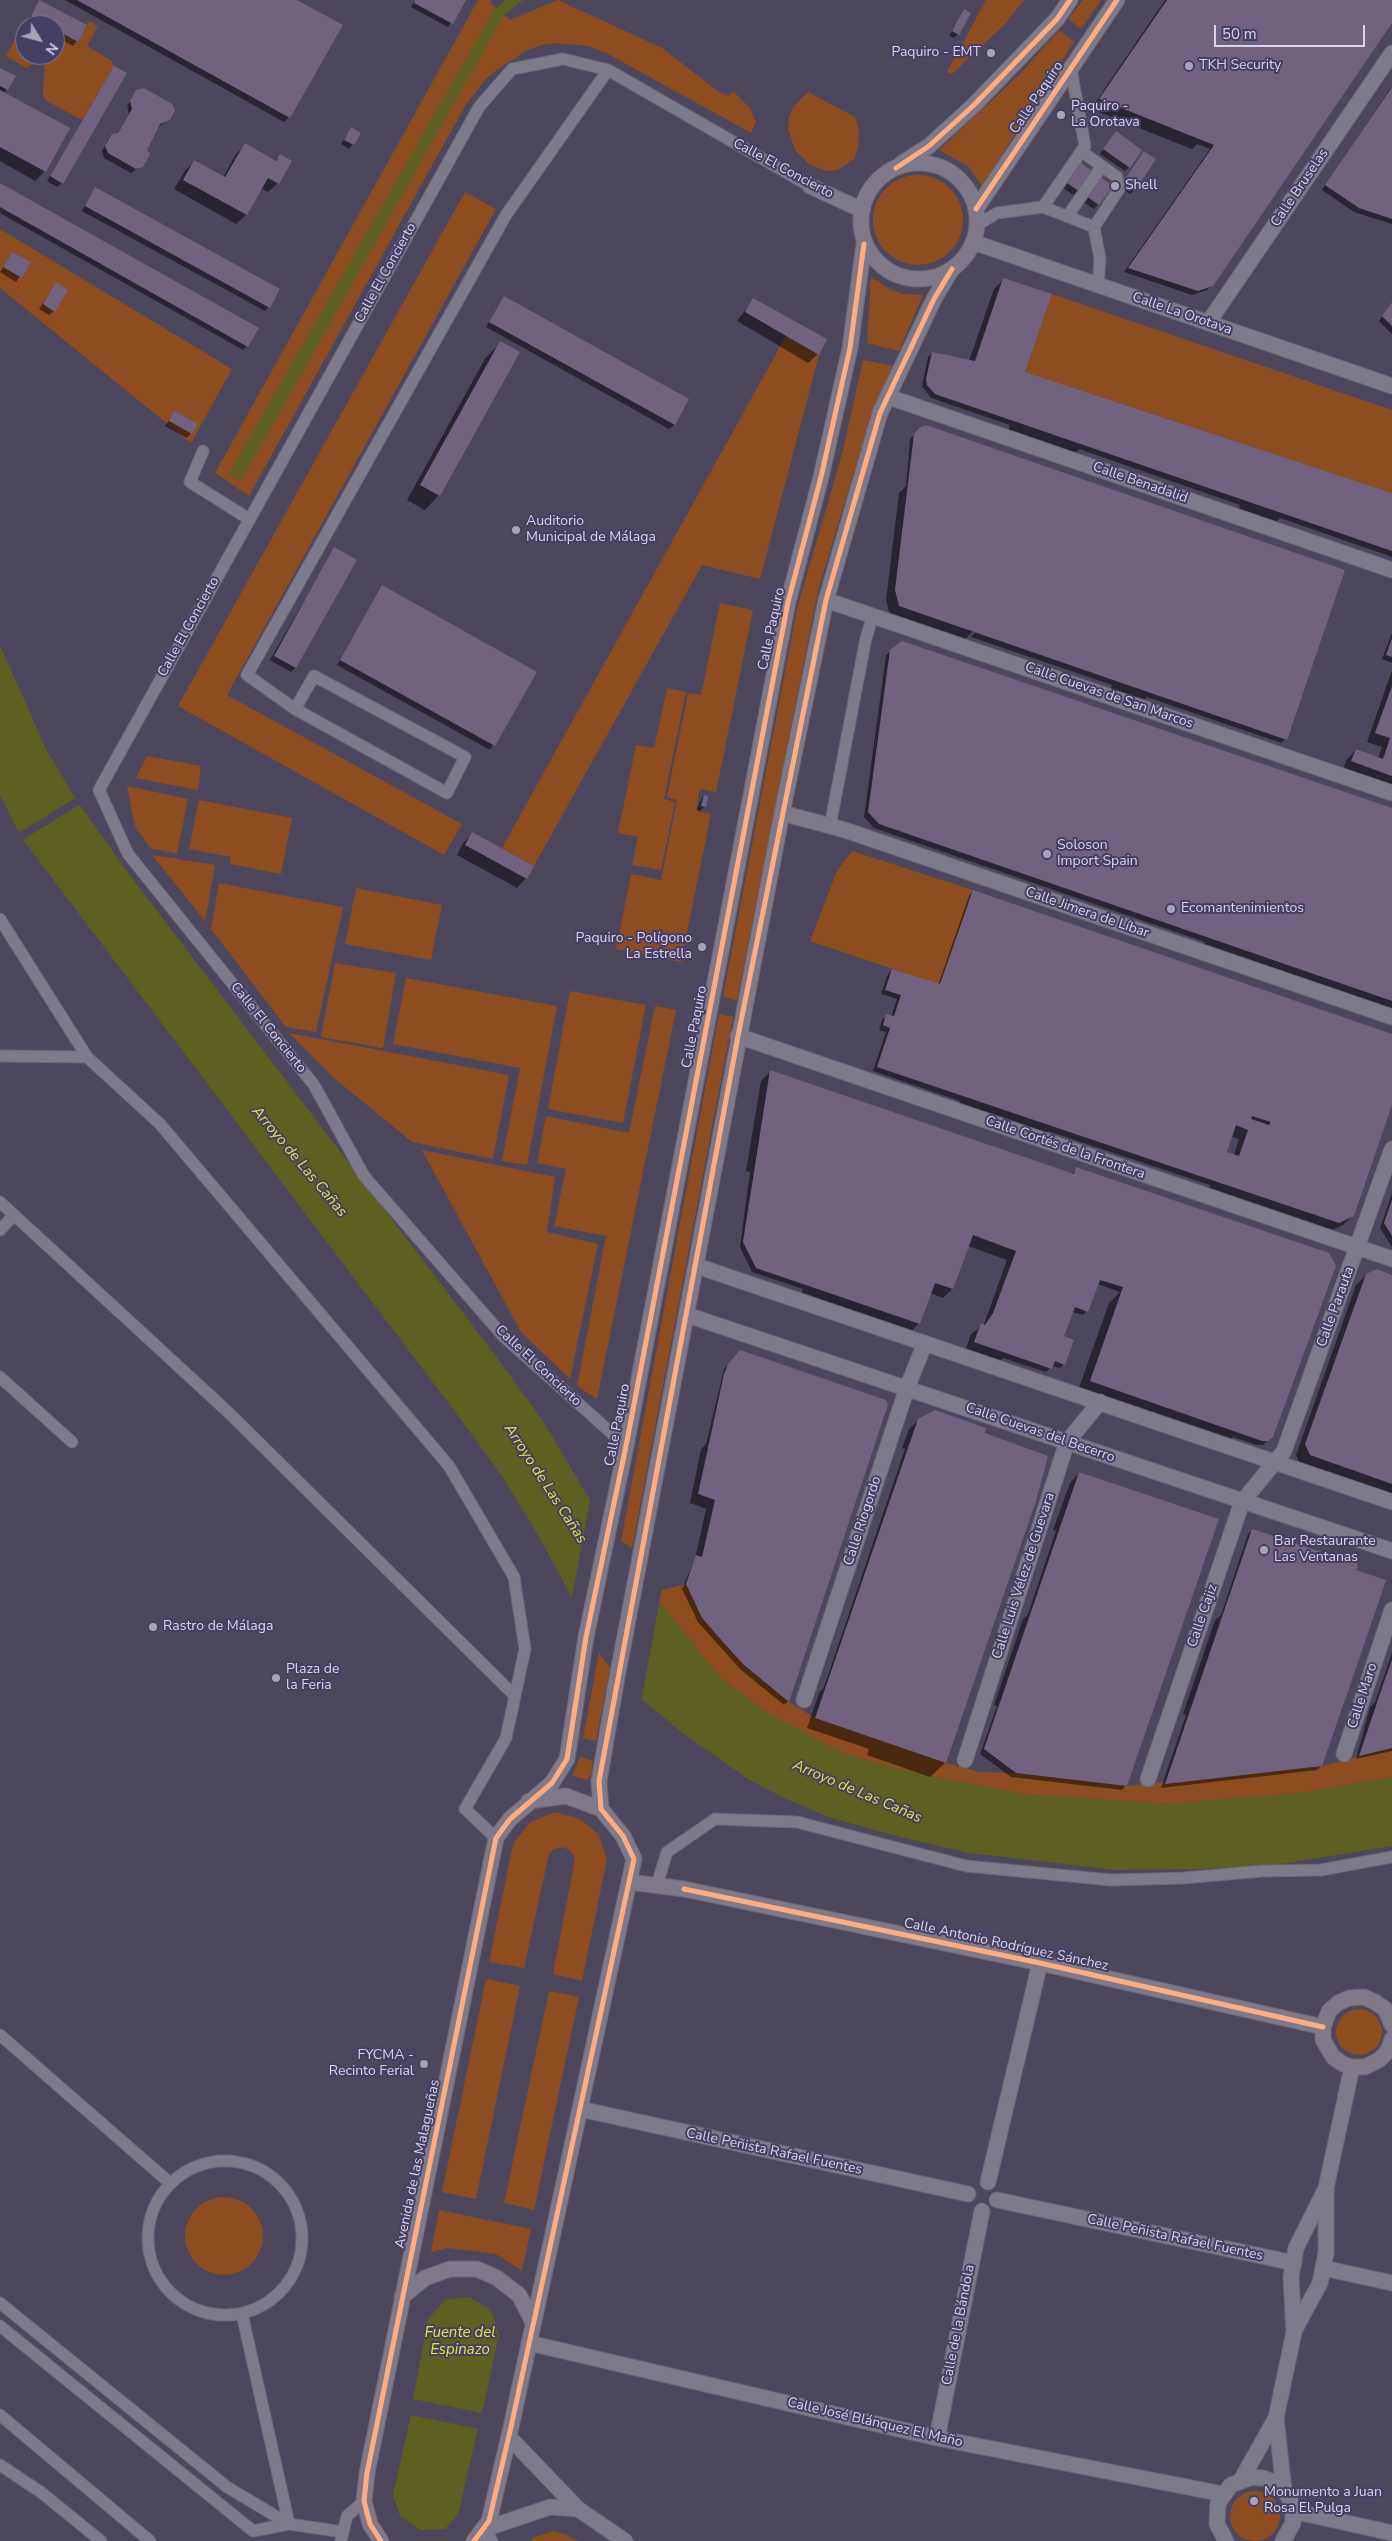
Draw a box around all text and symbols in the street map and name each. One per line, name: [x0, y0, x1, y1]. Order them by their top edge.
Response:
north arrow: [15, 15, 65, 65]
scale bar: [1217, 15, 1368, 47]
text: 50 m: [1222, 24, 1257, 44]
text: N: [41, 39, 62, 59]
place label: Paquiro - EMT: [891, 45, 981, 61]
marker: Paquiro - EMT: [985, 47, 997, 59]
place label: TKH Security: [1199, 58, 1281, 74]
street label: Calle Paquiro: [1007, 59, 1067, 137]
marker: TKH Security: [1183, 60, 1195, 72]
place label: Paquiro - La Orotava: [1071, 99, 1140, 132]
marker: Paquiro - La Orotava: [1055, 109, 1067, 121]
street label: Calle El Concierto: [730, 135, 836, 203]
street label: Calle Bruselas: [1268, 146, 1332, 230]
place label: Shell: [1125, 178, 1157, 194]
marker: Shell: [1109, 180, 1121, 192]
street label: Calle El Concierto: [352, 220, 420, 326]
street label: Calle La Orotava: [1130, 289, 1234, 339]
street label: Calle Benadalid: [1090, 459, 1190, 507]
place label: Auditorio Municipal de Málaga: [526, 514, 656, 546]
marker: Auditorio Municipal de Málaga: [510, 524, 522, 536]
street label: Calle El Concierto: [155, 574, 223, 680]
street label: Calle Paquiro: [755, 586, 789, 672]
street label: Calle Cuevas de San Marcos: [1023, 659, 1195, 733]
place label: Soloson Import Spain: [1057, 838, 1138, 870]
marker: Soloson Import Spain: [1041, 848, 1053, 860]
street label: Calle Jimera de Líbar: [1023, 884, 1151, 942]
place label: Ecomantenimientos: [1181, 901, 1304, 917]
marker: Ecomantenimientos: [1165, 903, 1177, 915]
place label: Paquiro - Polígono La Estrella: [576, 931, 692, 964]
marker: Paquiro - Polígono La Estrella: [696, 941, 708, 953]
street label: Calle El Concierto: [226, 979, 310, 1077]
street label: Calle Paquiro: [679, 984, 711, 1070]
water label: Arroyo de Las Cañas: [247, 1103, 351, 1221]
street label: Calle Cortés de la Frontera: [983, 1113, 1147, 1183]
street label: Calle Parauta: [1314, 1264, 1358, 1350]
street label: Calle El Concierto: [491, 1322, 585, 1410]
street label: Calle Paquiro: [602, 1382, 634, 1468]
street label: Calle Cuevas del Becerro: [963, 1400, 1117, 1466]
water label: Arroyo de Las Cañas: [500, 1421, 590, 1547]
street label: Calle Riogordo: [841, 1474, 885, 1568]
street label: Calle Luis Vélez de Guevara: [989, 1491, 1059, 1661]
place label: Bar Restaurante Las Ventanas: [1274, 1534, 1376, 1566]
marker: Bar Restaurante Las Ventanas: [1258, 1544, 1270, 1556]
street label: Calle Cajiz: [1184, 1582, 1222, 1650]
place label: Rastro de Málaga: [163, 1619, 273, 1635]
marker: Rastro de Málaga: [147, 1621, 159, 1633]
street label: Calle Maro: [1345, 1661, 1381, 1731]
place label: Plaza de la Feria: [286, 1662, 339, 1694]
marker: Plaza de la Feria: [270, 1672, 282, 1684]
water label: Arroyo de Las Cañas: [790, 1757, 924, 1827]
street label: Calle Antonio Rodríguez Sánchez: [902, 1915, 1110, 1975]
place label: FYCMA - Recinto Ferial: [329, 2048, 414, 2080]
marker: FYCMA - Recinto Ferial: [418, 2058, 430, 2070]
street label: Avenida de las Malagueñas: [392, 2078, 444, 2250]
street label: Calle Peñista Rafael Fuentes: [685, 2125, 863, 2179]
street label: Calle Peñista Rafael Fuentes: [1086, 2211, 1264, 2265]
street label: Calle de la Bándola: [939, 2263, 979, 2387]
water label: Fuente del Espinazo: [424, 2324, 496, 2359]
street label: Calle José Blánquez El Maño: [786, 2395, 964, 2451]
place label: Monumento a Juan Rosa El Pulga: [1264, 2485, 1382, 2518]
marker: Monumento a Juan Rosa El Pulga: [1248, 2495, 1260, 2507]

